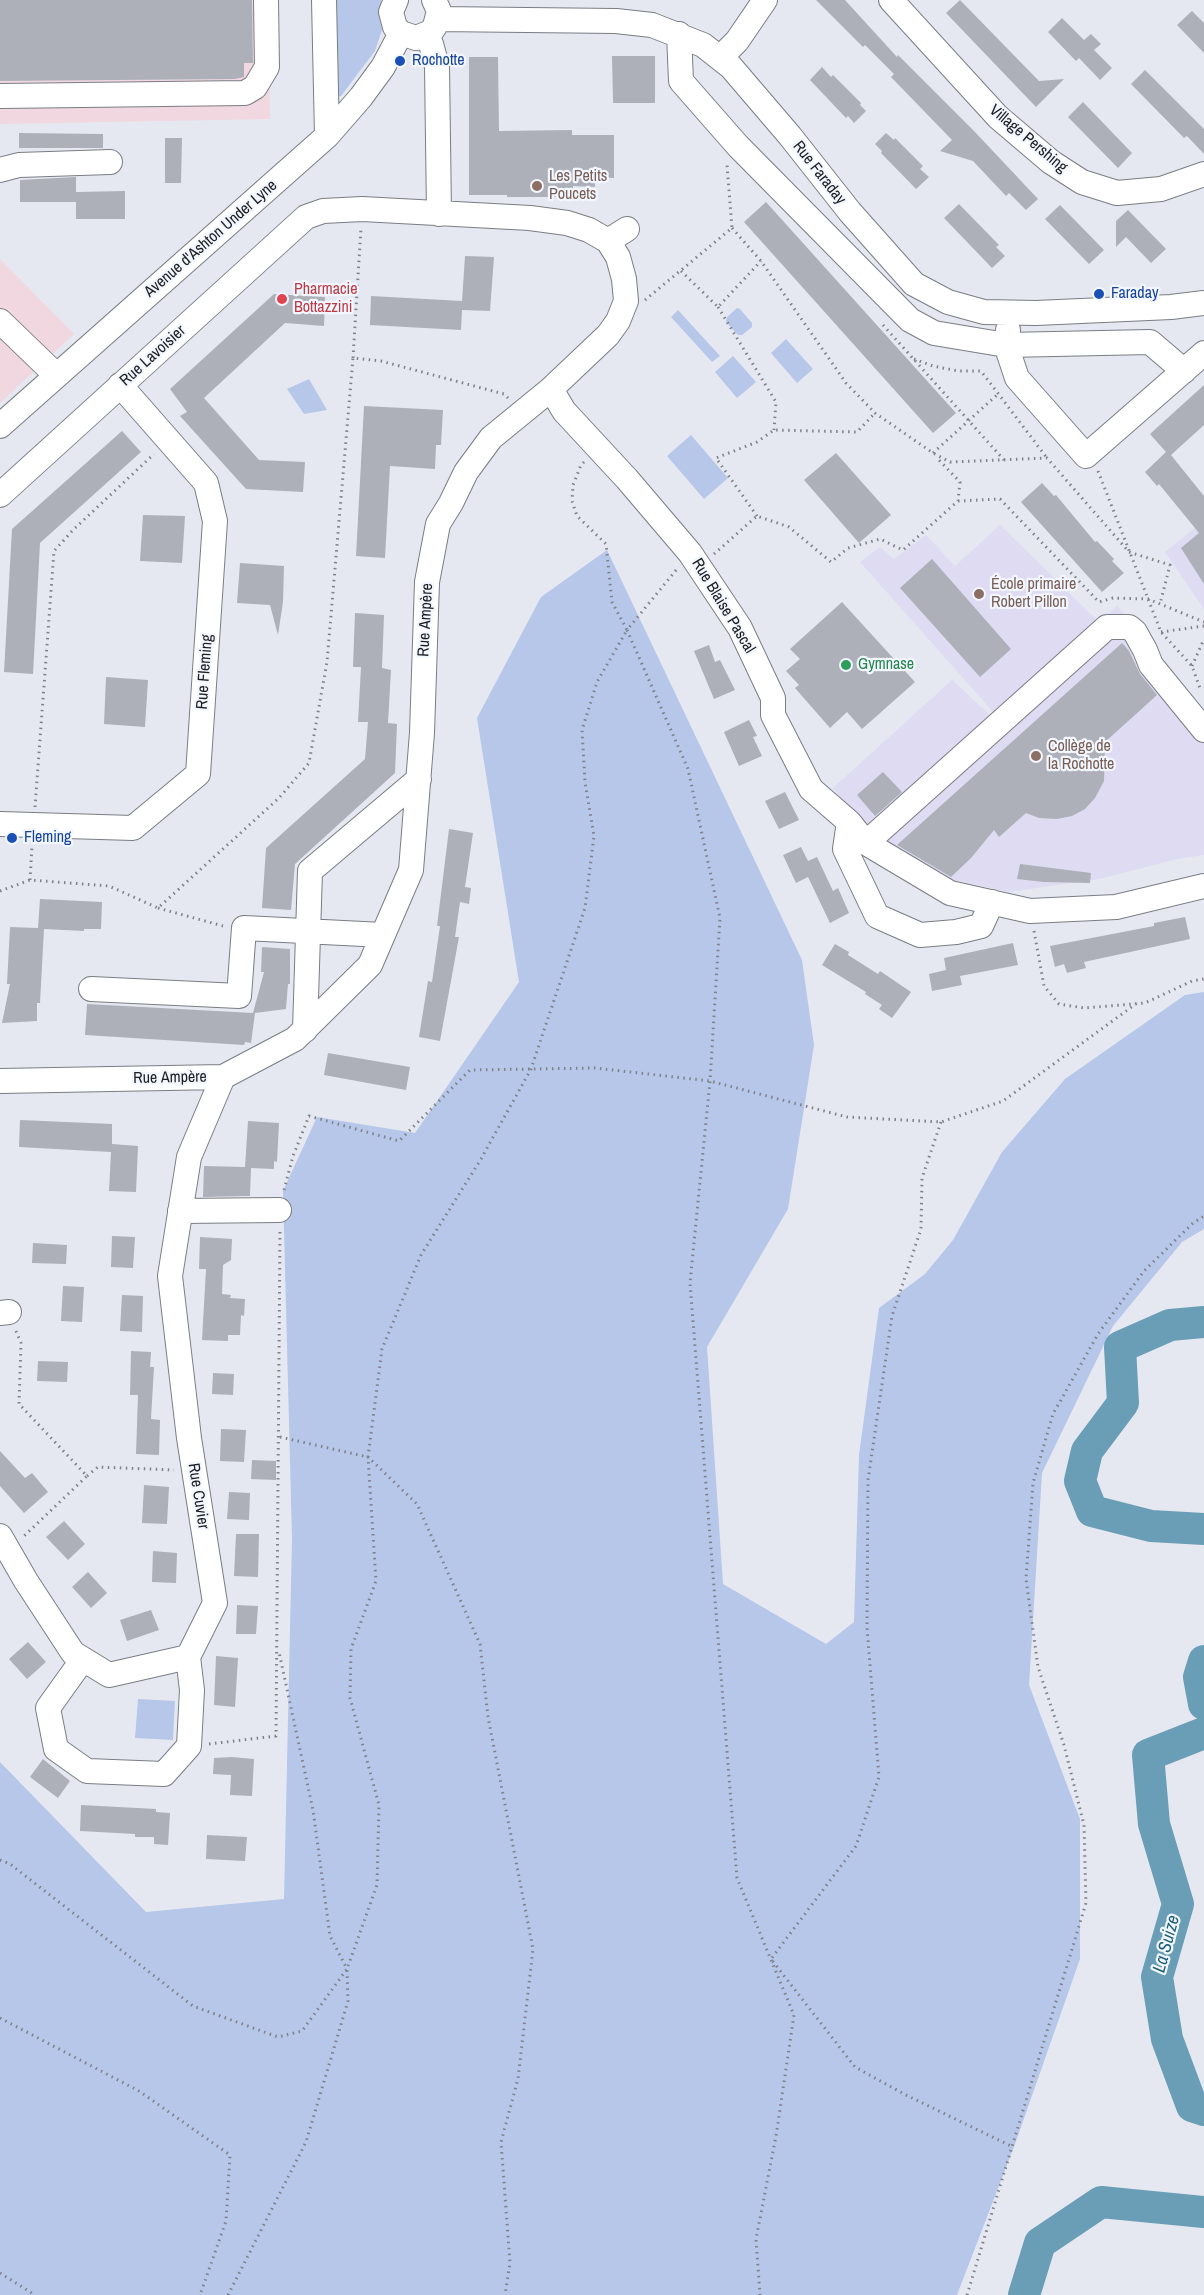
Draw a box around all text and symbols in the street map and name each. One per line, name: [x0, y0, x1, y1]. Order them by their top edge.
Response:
place label: Rochotte: [412, 51, 465, 71]
marker: Rochotte: [393, 54, 407, 68]
street label: Village Pershing: [985, 101, 1071, 177]
street label: Rue Faraday: [788, 137, 850, 209]
place label: Les Petits Poucets: [549, 167, 607, 205]
street label: Avenue d'Ashton Under Lyne: [141, 176, 281, 302]
marker: Les Petits Poucets: [530, 179, 544, 193]
place label: Pharmacie Bottazzini: [294, 280, 357, 318]
place label: Faraday: [1111, 284, 1158, 304]
marker: Faraday: [1092, 287, 1106, 301]
marker: Pharmacie Bottazzini: [275, 292, 289, 306]
street label: Rue Lavoisier: [116, 322, 190, 390]
street label: Rue Blaise Pascal: [687, 555, 759, 657]
place label: École primaire Robert Pillon: [991, 575, 1076, 613]
street label: Rue Ampère: [414, 583, 438, 657]
marker: École primaire Robert Pillon: [972, 587, 986, 601]
street label: Rue Fleming: [193, 634, 217, 710]
place label: Gymnase: [858, 655, 914, 675]
marker: Gymnase: [839, 658, 853, 672]
place label: Collège de la Rochotte: [1048, 737, 1114, 775]
marker: Collège de la Rochotte: [1029, 749, 1043, 763]
place label: Fleming: [24, 828, 71, 848]
marker: Fleming: [5, 831, 19, 845]
street label: Rue Ampère: [133, 1068, 207, 1088]
street label: Rue Cuvier: [183, 1462, 213, 1530]
water label: La Suize: [1149, 1913, 1185, 1975]

